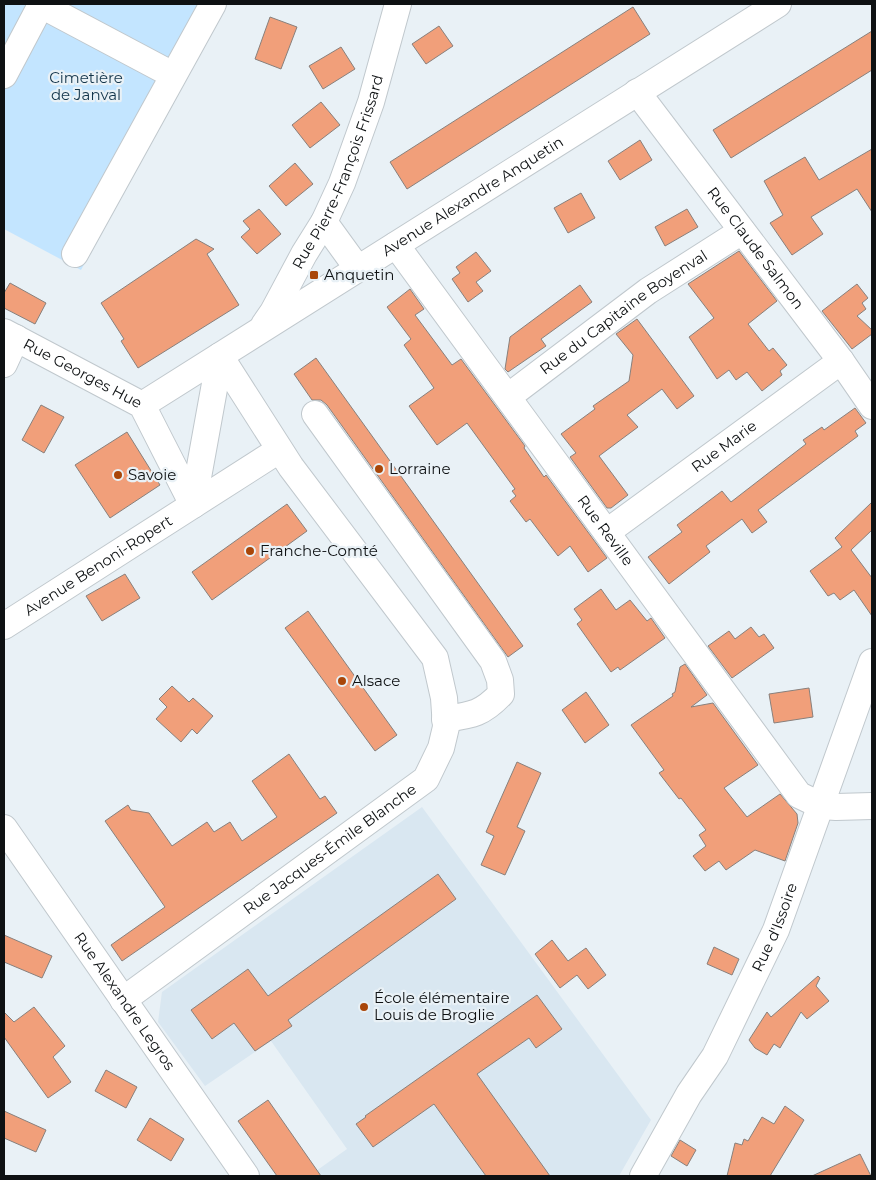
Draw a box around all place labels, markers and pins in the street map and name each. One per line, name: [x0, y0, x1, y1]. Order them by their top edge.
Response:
place label: Anquetin: [324, 265, 394, 284]
marker: Anquetin: [308, 269, 320, 281]
place label: Lorraine: [389, 459, 451, 478]
marker: Lorraine: [373, 463, 385, 475]
place label: Savoie: [128, 465, 176, 484]
marker: Savoie: [112, 469, 124, 481]
place label: Franche-Comté: [260, 541, 378, 560]
marker: Franche-Comté: [244, 545, 256, 557]
place label: Alsace: [352, 671, 400, 690]
marker: Alsace: [336, 675, 348, 687]
place label: École élémentaire Louis de Broglie: [374, 988, 510, 1024]
marker: École élémentaire Louis de Broglie: [358, 1001, 370, 1013]

